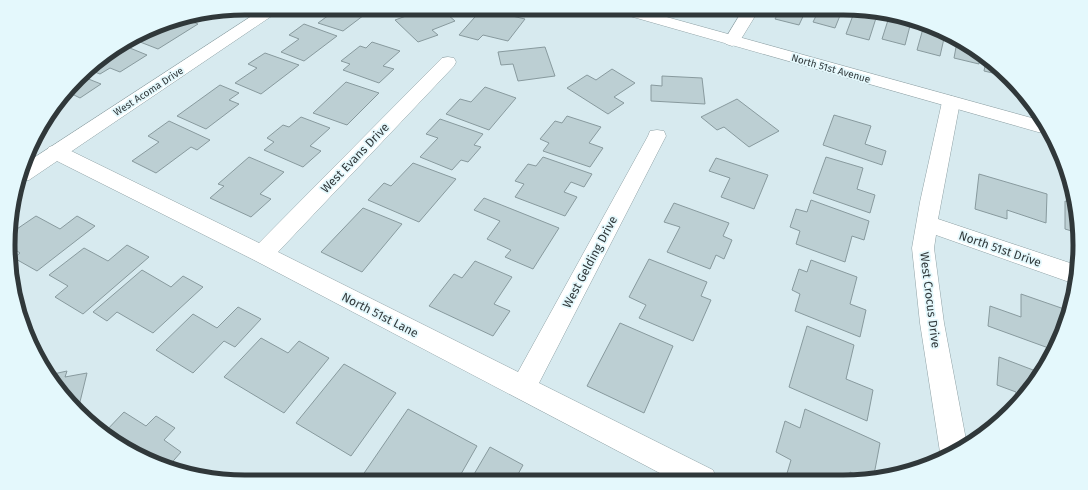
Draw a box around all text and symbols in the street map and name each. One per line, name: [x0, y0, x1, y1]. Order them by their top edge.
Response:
street label: North 51st Avenue: [790, 52, 872, 86]
street label: West Acoma Drive: [111, 65, 186, 119]
street label: West Evans Drive: [318, 120, 392, 196]
street label: West Gelding Drive: [560, 214, 620, 310]
street label: North 51st Drive: [957, 228, 1043, 270]
street label: West Crocus Drive: [917, 251, 943, 349]
street label: North 51st Lane: [339, 290, 421, 340]

